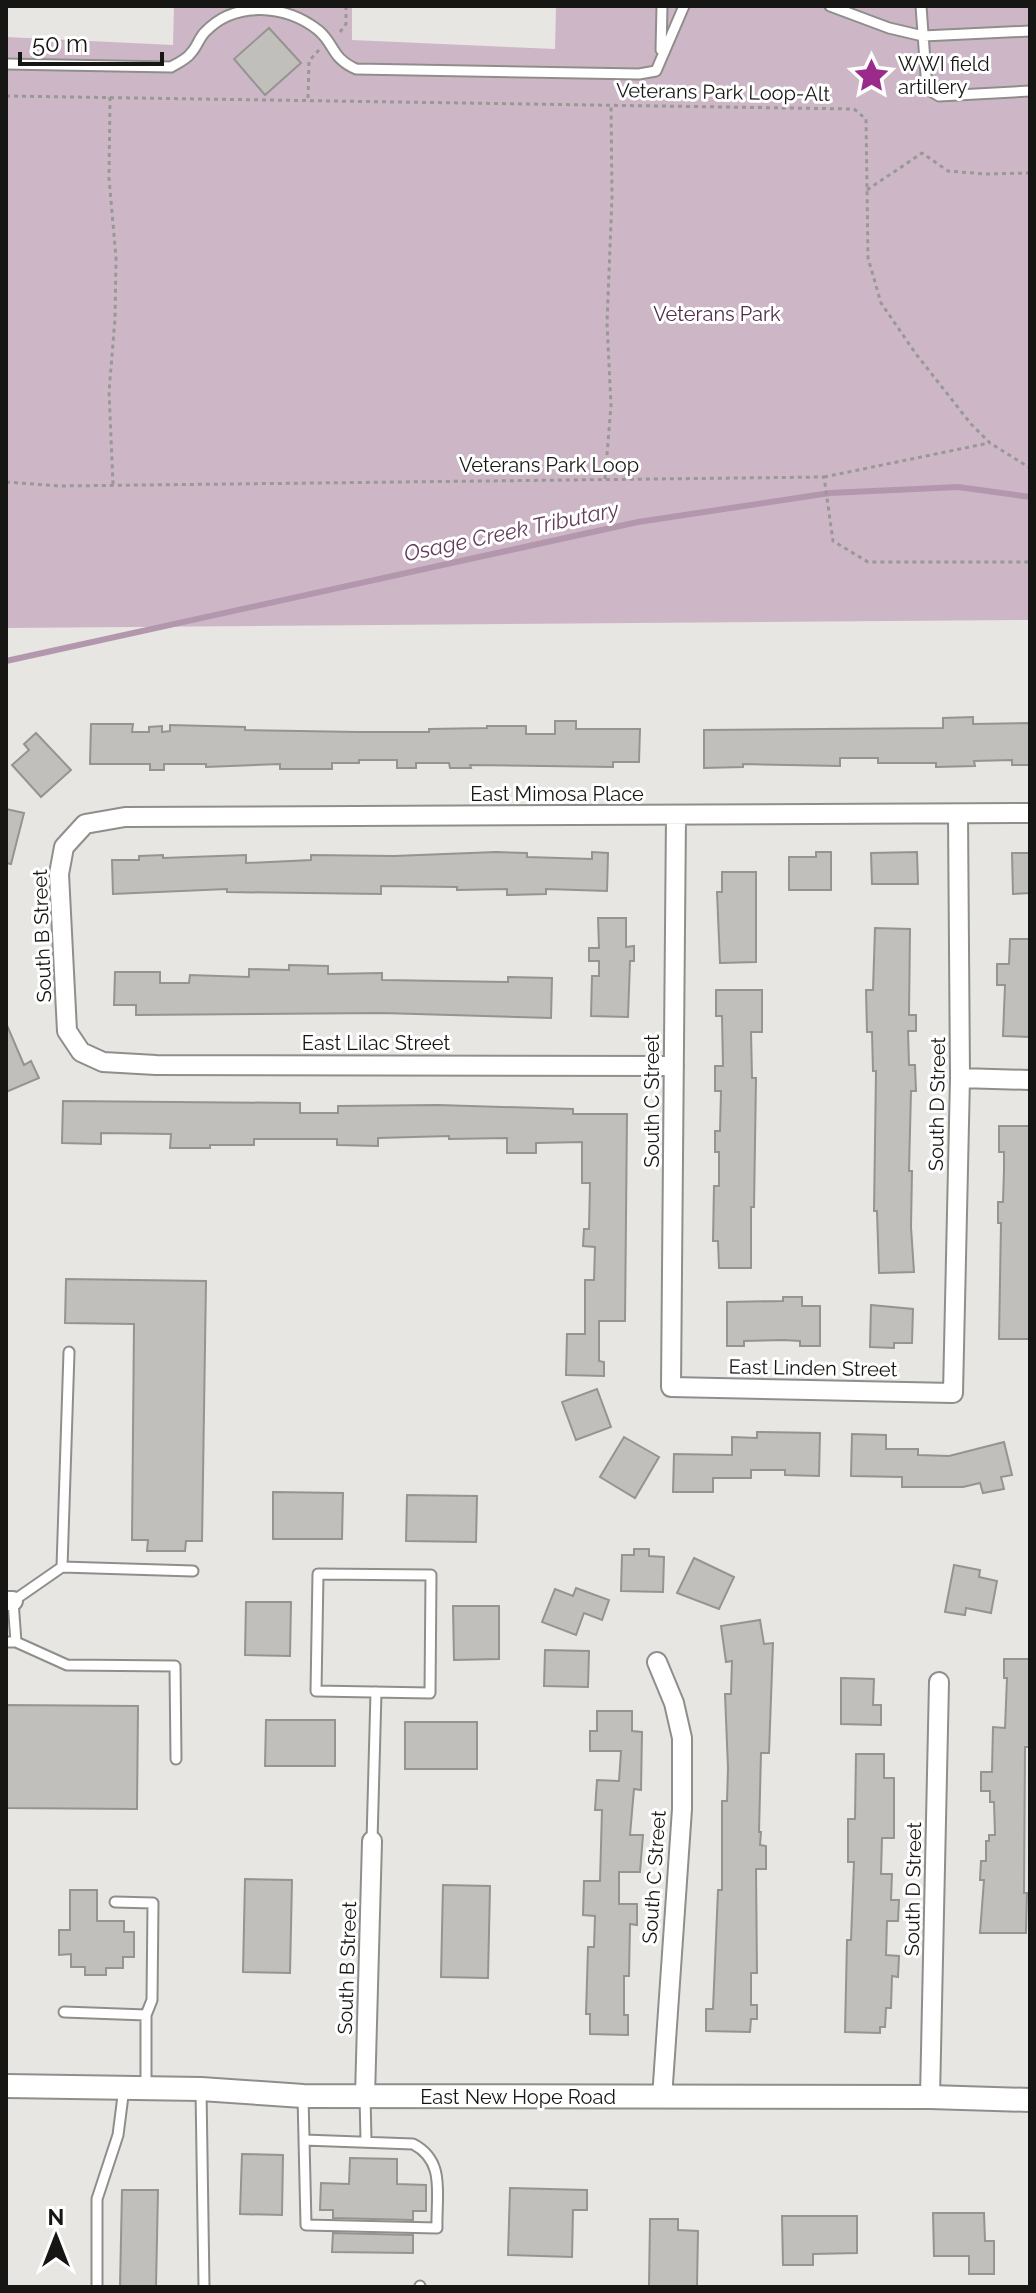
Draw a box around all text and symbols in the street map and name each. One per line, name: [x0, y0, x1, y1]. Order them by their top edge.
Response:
scale bar: [20, 16, 162, 66]
text: 50 m: [32, 29, 88, 58]
place label: WWI field artillery: [898, 52, 990, 99]
place icon: WWI field artillery: [853, 57, 891, 95]
street label: Veterans Park Loop-Alt: [616, 78, 830, 106]
park label: Veterans Park: [653, 302, 781, 326]
street label: Veterans Park Loop: [459, 453, 639, 477]
water label: Osage Creek Tributary: [401, 495, 622, 566]
street label: East Mimosa Place: [470, 782, 644, 806]
street label: South B Street: [28, 869, 56, 1003]
street label: East Lilac Street: [302, 1031, 450, 1055]
street label: South C Street: [640, 1034, 664, 1168]
street label: South D Street: [924, 1036, 950, 1171]
street label: East Linden Street: [729, 1355, 898, 1381]
street label: South C Street: [637, 1809, 671, 1945]
street label: South D Street: [900, 1821, 926, 1956]
street label: South B Street: [333, 1901, 361, 2035]
street label: East New Hope Road: [420, 2085, 616, 2109]
north arrow: [16, 2197, 96, 2277]
text: N: [48, 2204, 64, 2230]

